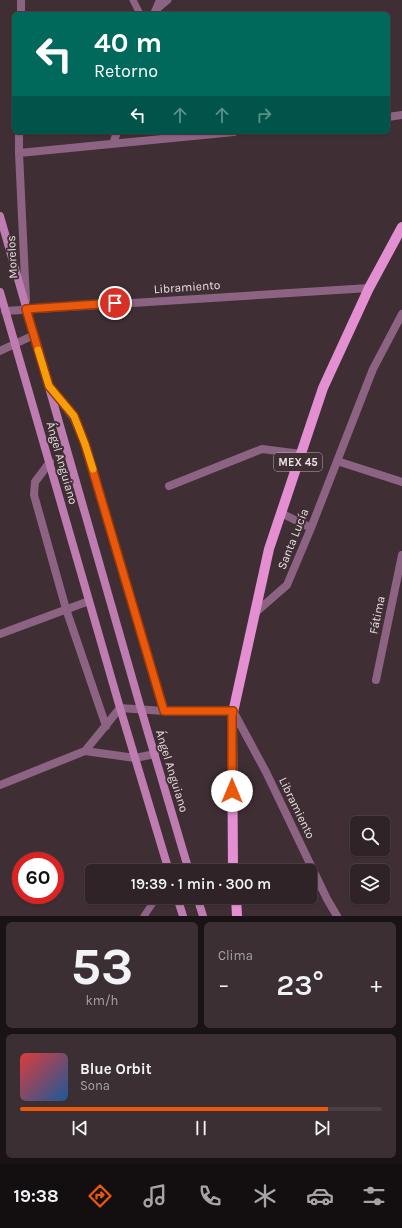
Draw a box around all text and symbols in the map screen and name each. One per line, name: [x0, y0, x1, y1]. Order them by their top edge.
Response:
text: 40 m: [94, 26, 162, 59]
icon: left: [28, 28, 80, 80]
text: Retorno: [94, 60, 158, 82]
icon: left: [127, 104, 149, 126]
icon: ahead: [169, 104, 191, 126]
icon: ahead: [211, 104, 233, 126]
icon: right: [253, 104, 275, 126]
street label: Morelos: [4, 235, 20, 279]
street label: Libramiento: [153, 278, 221, 296]
pin: [98, 286, 132, 320]
icon: arrive: [104, 292, 126, 314]
street label: Ángel Anguiano: [43, 420, 81, 506]
road number: MEX 45: [274, 453, 322, 471]
street label: Santa Lucía: [274, 507, 312, 571]
street label: Fátima: [366, 595, 388, 635]
street label: Ángel Anguiano: [153, 728, 192, 814]
position arrow: [211, 770, 253, 812]
street label: Libramiento: [276, 775, 318, 841]
map controls: [350, 816, 390, 904]
button: search: [350, 816, 390, 856]
speed limit sign: 60: [12, 852, 64, 904]
button: layers: [350, 864, 390, 904]
text: 19:39 · 1 min · 300 m: [131, 875, 271, 893]
text: 53: [71, 936, 133, 997]
text: Clima: [218, 948, 253, 963]
text: 23°: [276, 967, 324, 1003]
text: −: [218, 972, 230, 998]
text: +: [370, 972, 382, 998]
text: km/h: [86, 993, 118, 1008]
text: Blue Orbit: [80, 1060, 152, 1078]
text: Sona: [80, 1078, 110, 1093]
icon: previous: [69, 1117, 91, 1139]
icon: pause: [190, 1117, 212, 1139]
icon: next: [311, 1117, 333, 1139]
icon: directions: [86, 1182, 114, 1210]
icon: music: [141, 1182, 169, 1210]
icon: phone: [196, 1182, 224, 1210]
icon: climate: [251, 1182, 279, 1210]
icon: car: [306, 1182, 334, 1210]
icon: filters: [360, 1182, 388, 1210]
text: 19:38: [13, 1185, 59, 1207]

